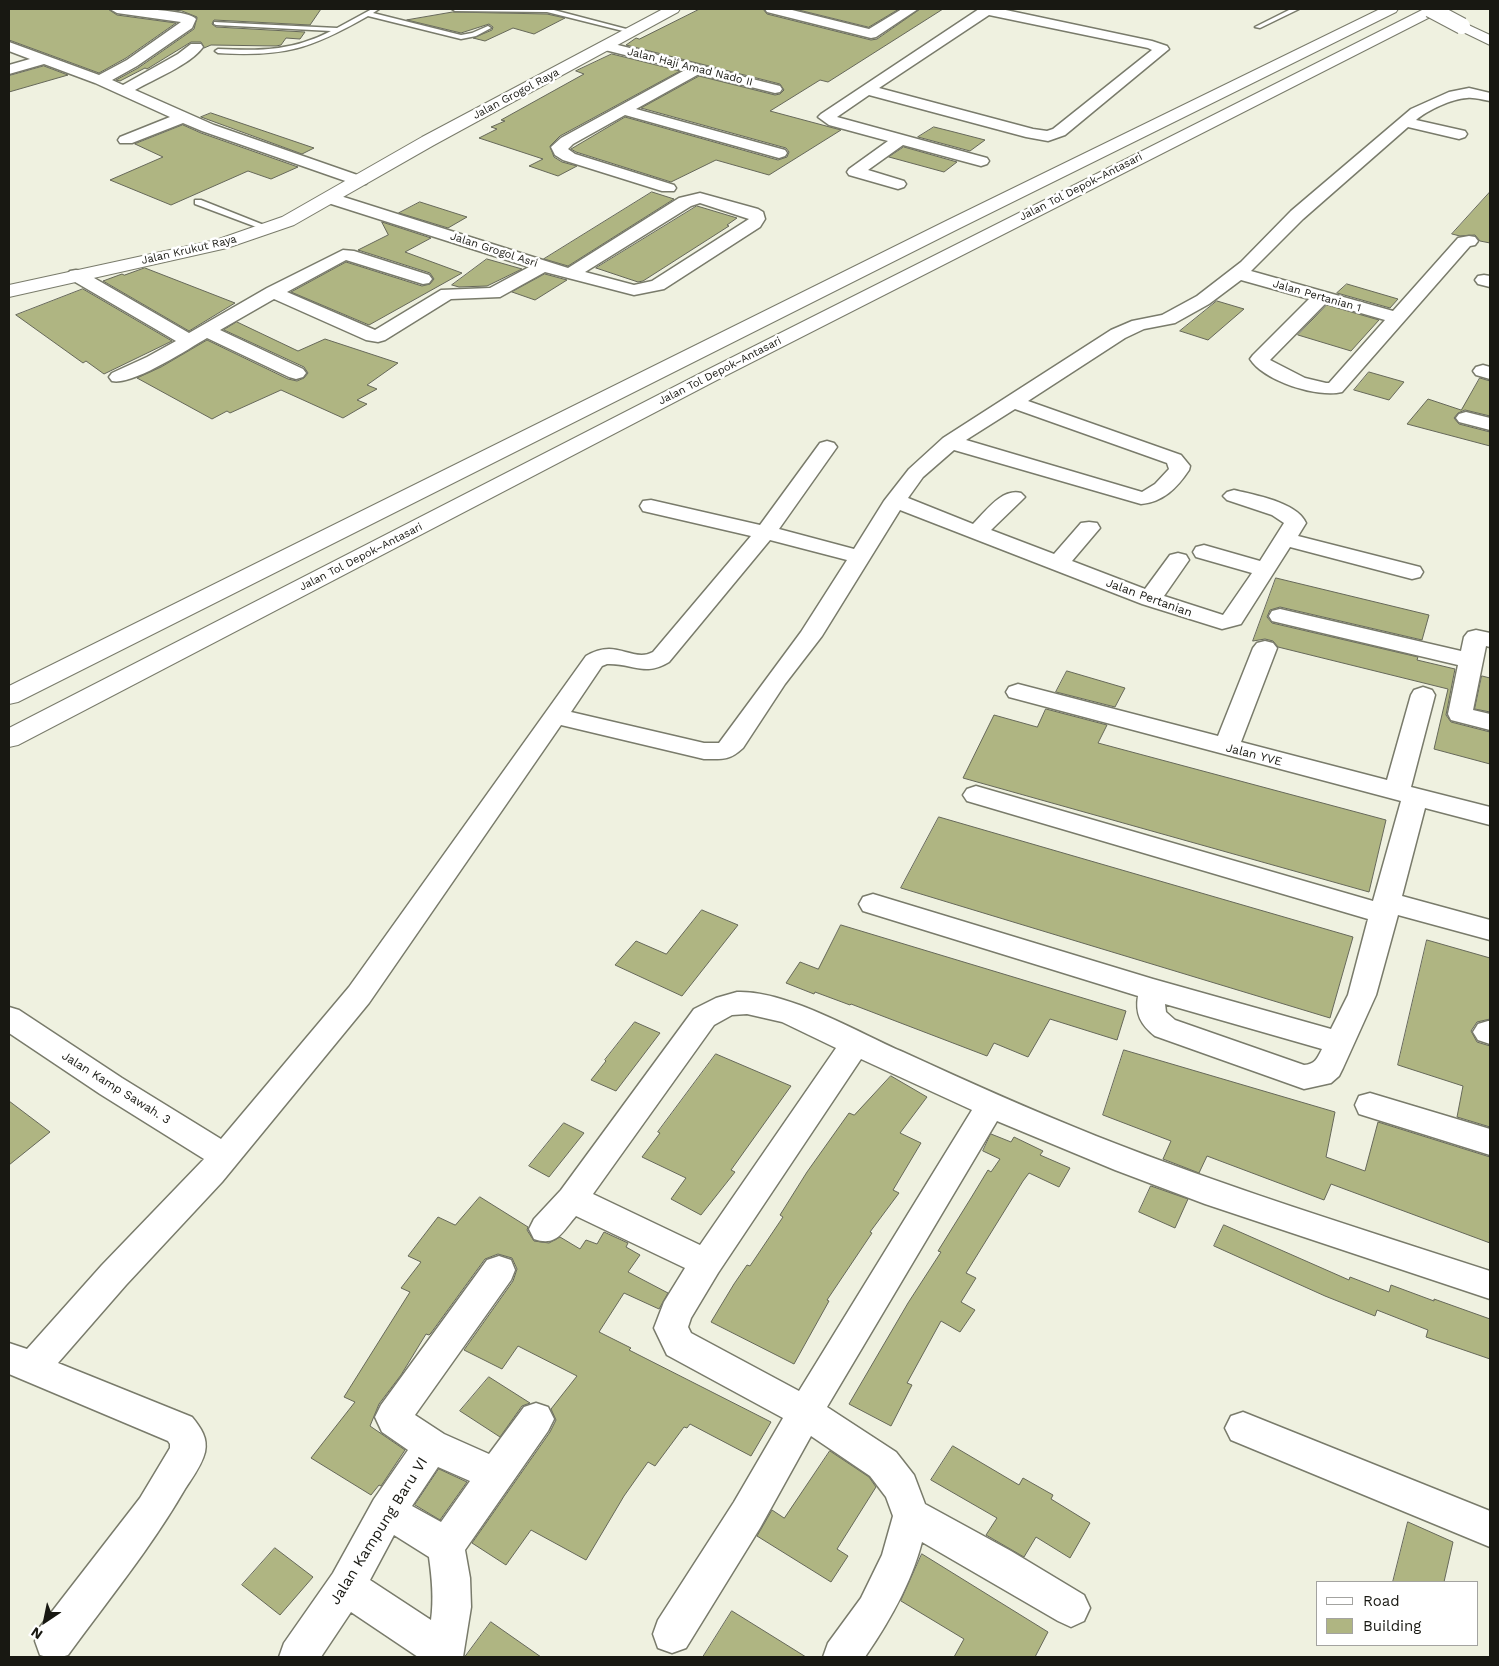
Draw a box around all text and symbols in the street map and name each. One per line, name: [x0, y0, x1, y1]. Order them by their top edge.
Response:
street label: Jalan Haji Amad Nado II: [626, 45, 754, 89]
street label: Jalan Grogol Raya: [471, 66, 561, 122]
street label: Jalan Tol Depok–Antasari: [1017, 150, 1145, 224]
street label: Jalan Grogol Asri: [449, 230, 539, 270]
street label: Jalan Krukut Raya: [140, 233, 238, 267]
street label: Jalan Pertanian 1: [1271, 277, 1363, 315]
street label: Jalan Tol Depok–Antasari: [656, 334, 784, 408]
street label: Jalan Tol Depok–Antasari: [297, 520, 425, 594]
street label: Jalan Pertanian: [1104, 576, 1194, 620]
street label: Jalan YVE: [1224, 741, 1284, 769]
street label: Jalan Kamp Sawah. 3: [59, 1049, 173, 1127]
street label: Jalan Kampung Baru VI: [326, 1454, 432, 1608]
legend: [1316, 1581, 1479, 1646]
text: Road: [1363, 1592, 1400, 1610]
north arrow: [20, 1596, 70, 1646]
text: Building: [1363, 1617, 1421, 1635]
text: N: [28, 1624, 45, 1643]

